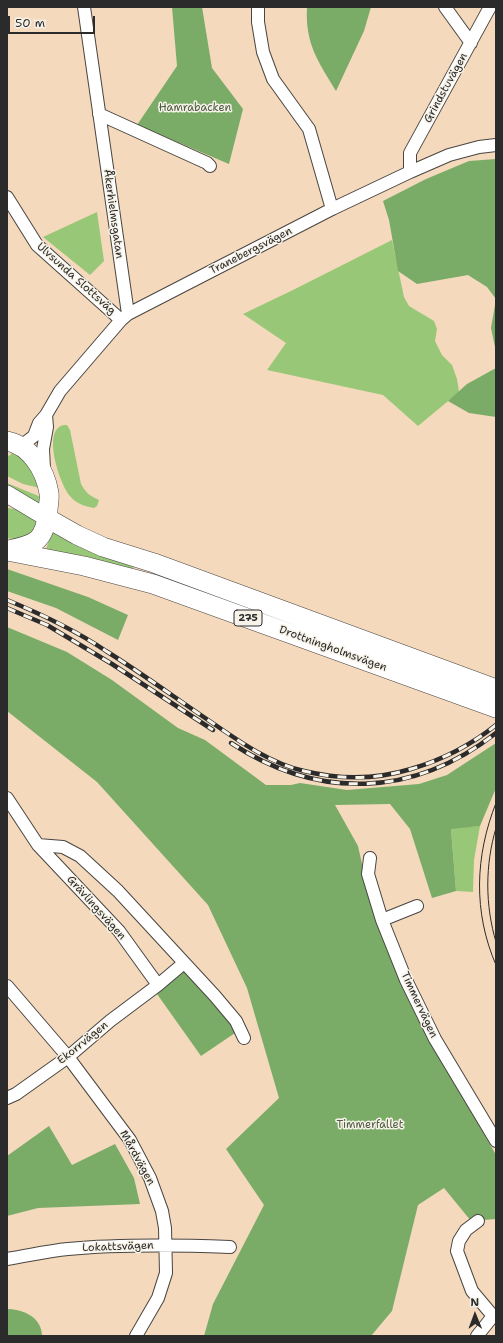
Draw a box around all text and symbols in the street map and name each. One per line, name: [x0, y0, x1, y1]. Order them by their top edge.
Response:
scale bar: [10, 8, 97, 34]
text: 50 m: [15, 15, 45, 31]
street label: Grindstuvägen: [421, 51, 471, 125]
park label: Hamrabacken: [159, 101, 231, 115]
street label: Åkerhielmsgatan: [100, 169, 126, 259]
street label: Tranebergsvägen: [208, 224, 294, 278]
street label: Ulvsunda Slottsväg: [34, 240, 118, 318]
road number: 275: [234, 610, 262, 626]
street label: Drottningholmsvägen: [277, 623, 389, 675]
street label: Grävlingsvägen: [64, 873, 128, 943]
street label: Timmervägen: [398, 970, 440, 1040]
street label: Ekorrvägen: [55, 1019, 111, 1067]
park label: Timmerfallet: [336, 1118, 404, 1132]
street label: Mårdvägen: [116, 1128, 158, 1188]
street label: Lokattsvägen: [82, 1239, 154, 1255]
north arrow: [455, 1295, 495, 1335]
text: N: [470, 1295, 479, 1310]

